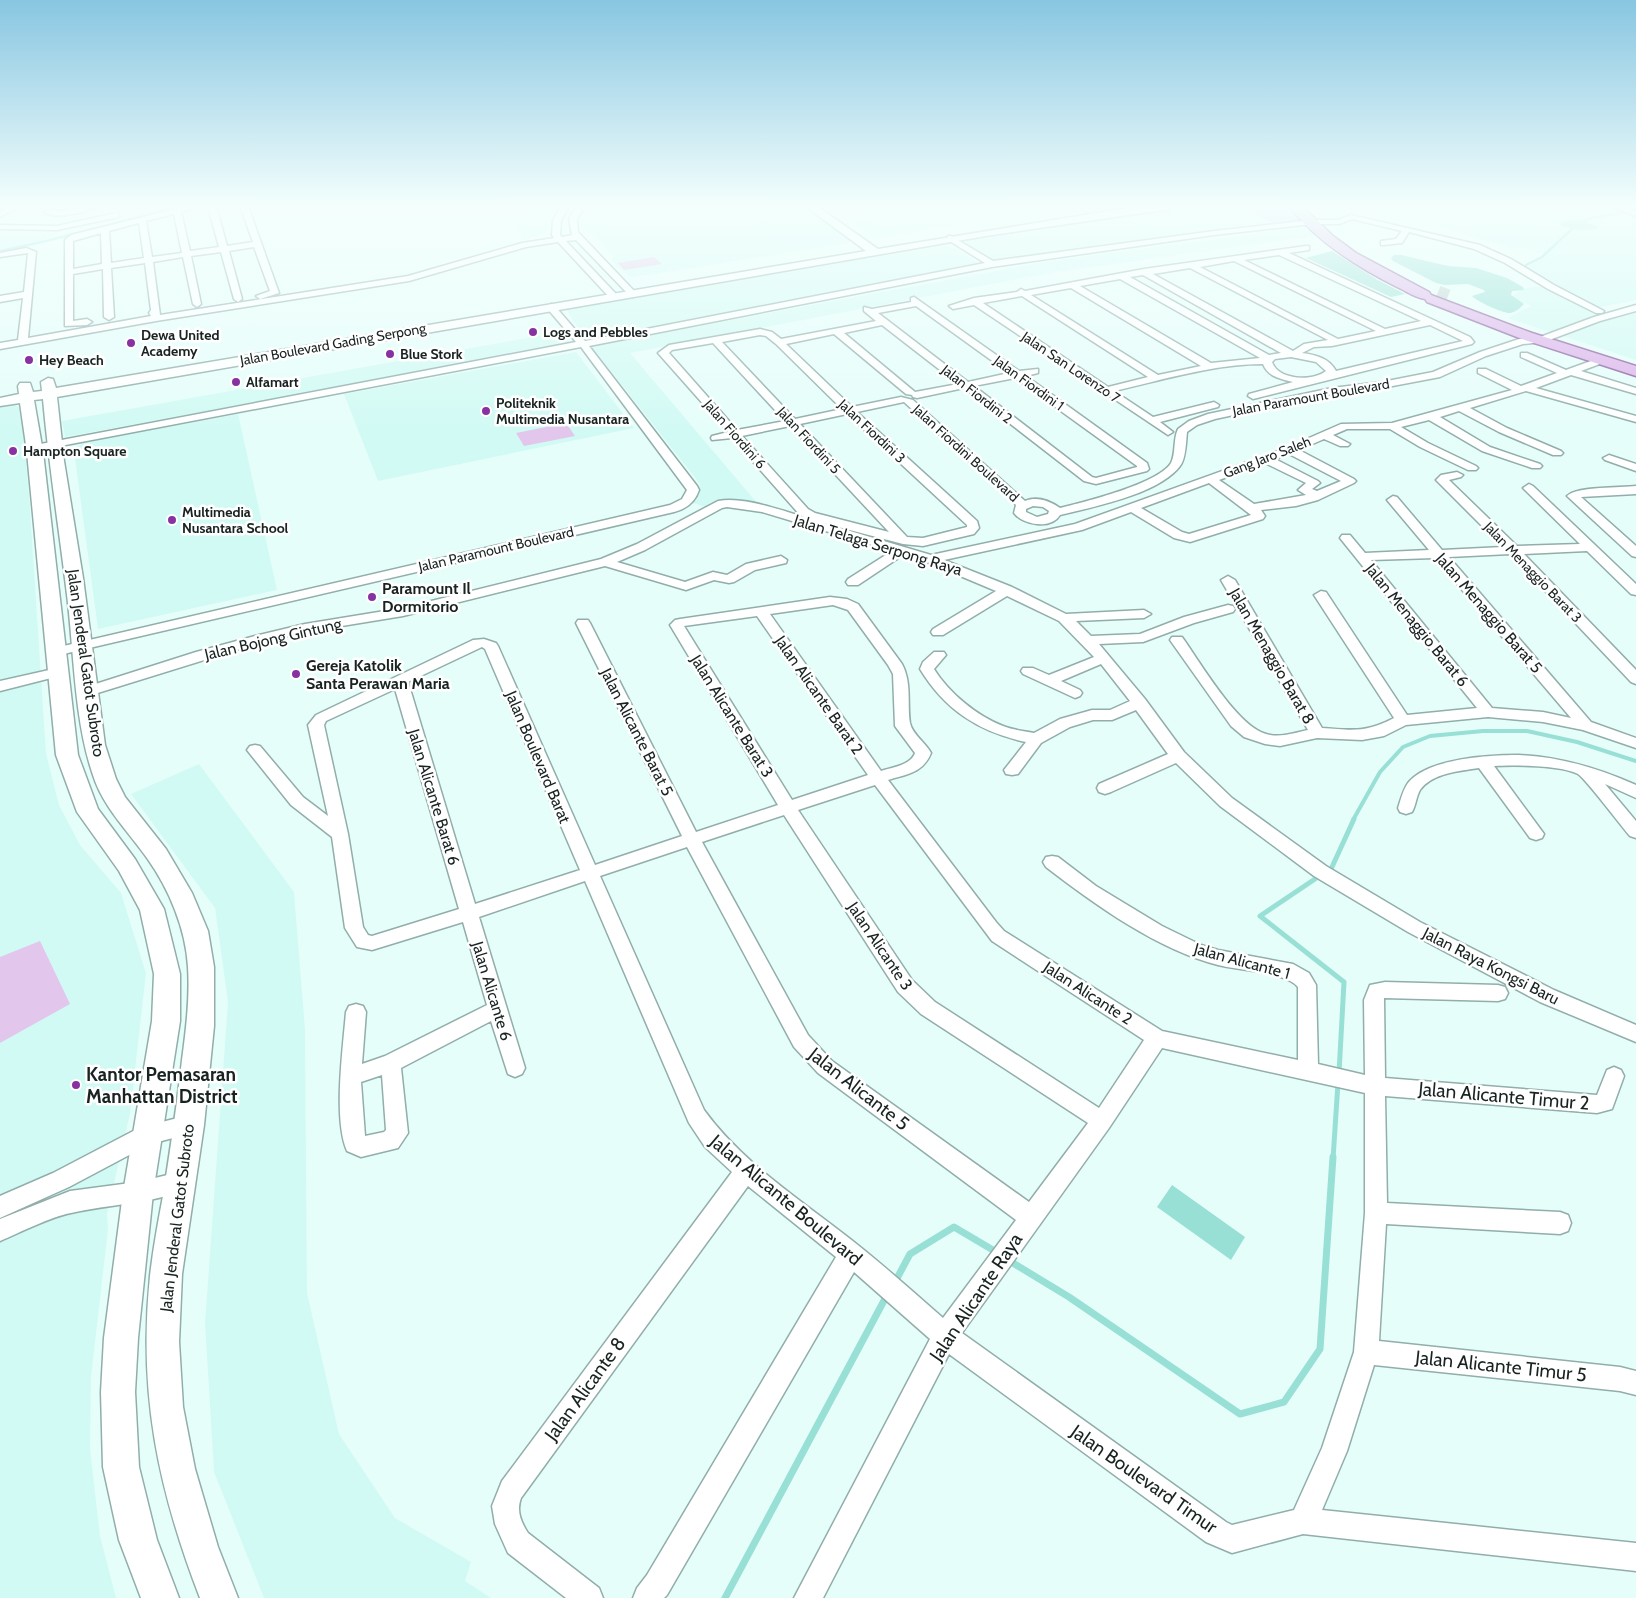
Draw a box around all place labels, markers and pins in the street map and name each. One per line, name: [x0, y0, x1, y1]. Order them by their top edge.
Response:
place label: Logs and Pebbles: [543, 323, 648, 341]
place label: Dewa United Academy: [141, 326, 219, 360]
marker: Logs and Pebbles: [527, 326, 539, 338]
marker: Dewa United Academy: [125, 337, 137, 349]
place label: Blue Stork: [400, 345, 463, 363]
marker: Blue Stork: [384, 348, 396, 360]
place label: Hey Beach: [39, 351, 104, 369]
marker: Hey Beach: [23, 354, 35, 366]
place label: Alfamart: [246, 373, 299, 391]
marker: Alfamart: [230, 376, 242, 388]
place label: Politeknik Multimedia Nusantara: [496, 394, 629, 428]
marker: Politeknik Multimedia Nusantara: [480, 405, 492, 417]
place label: Hampton Square: [23, 442, 126, 460]
marker: Hampton Square: [7, 445, 19, 457]
place label: Multimedia Nusantara School: [182, 503, 289, 537]
marker: Multimedia Nusantara School: [166, 514, 178, 526]
place label: Paramount Il Dormitorio: [382, 579, 471, 616]
marker: Paramount Il Dormitorio: [366, 591, 378, 603]
place label: Gereja Katolik Santa Perawan Maria: [306, 656, 450, 693]
marker: Gereja Katolik Santa Perawan Maria: [290, 668, 302, 680]
place label: Kantor Pemasaran Manhattan District: [86, 1063, 238, 1108]
marker: Kantor Pemasaran Manhattan District: [70, 1079, 82, 1091]

